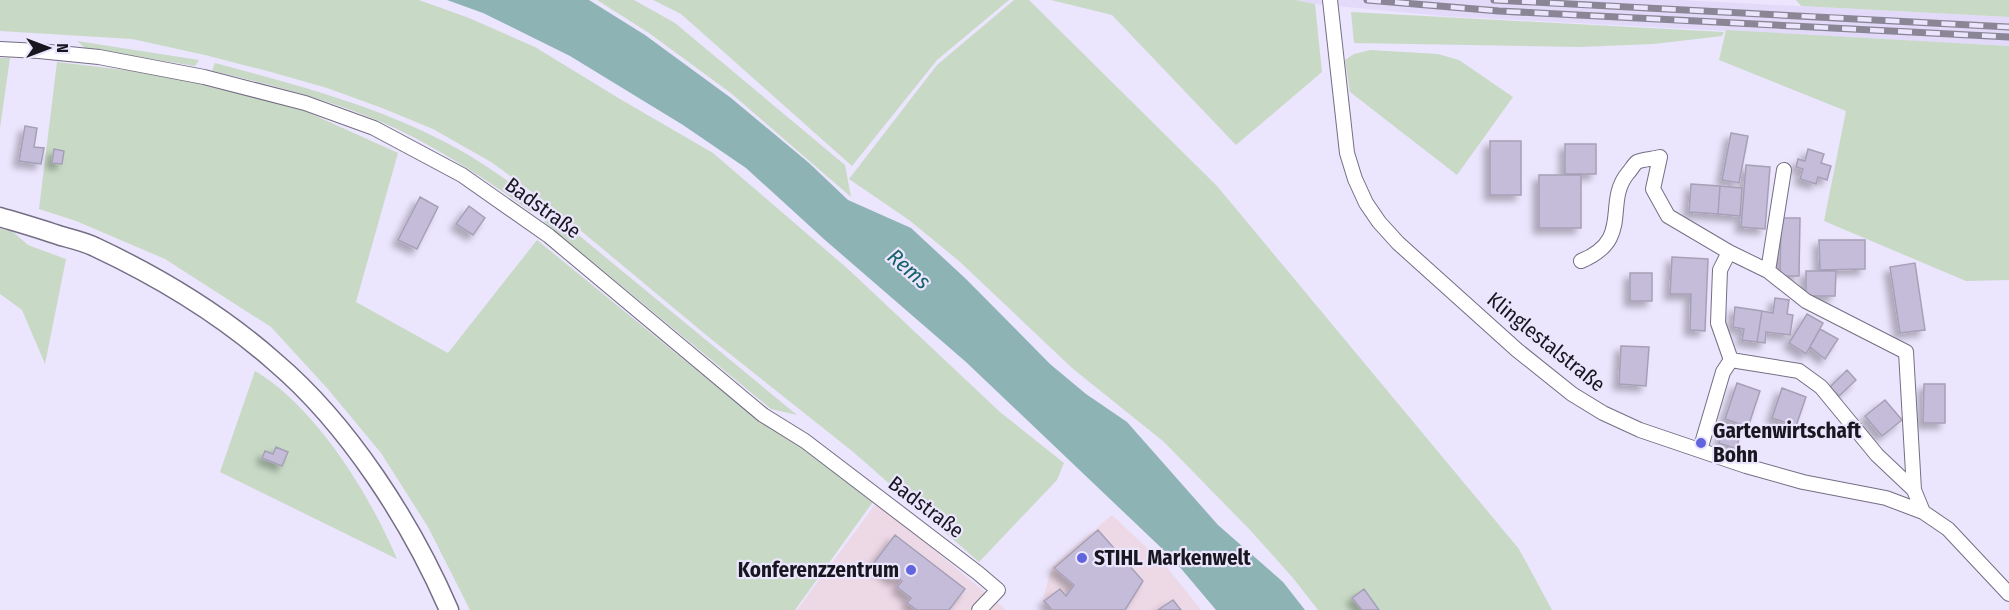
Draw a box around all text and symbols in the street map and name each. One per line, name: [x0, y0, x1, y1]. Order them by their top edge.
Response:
north arrow: [18, 18, 78, 78]
text: N: [53, 43, 72, 53]
street label: Badstraße: [500, 172, 586, 244]
water label: Rems: [882, 243, 936, 295]
street label: Klinglestalstraße: [1482, 286, 1610, 398]
place label: Gartenwirtschaft Bohn: [1713, 418, 1862, 468]
marker: Gartenwirtschaft Bohn: [1694, 436, 1708, 450]
street label: Badstraße: [883, 470, 969, 544]
place label: STIHL Markenwelt: [1094, 545, 1251, 571]
marker: STIHL Markenwelt: [1075, 551, 1089, 565]
place label: Konferenzzentrum: [738, 557, 899, 583]
marker: Konferenzzentrum: [904, 563, 918, 577]

